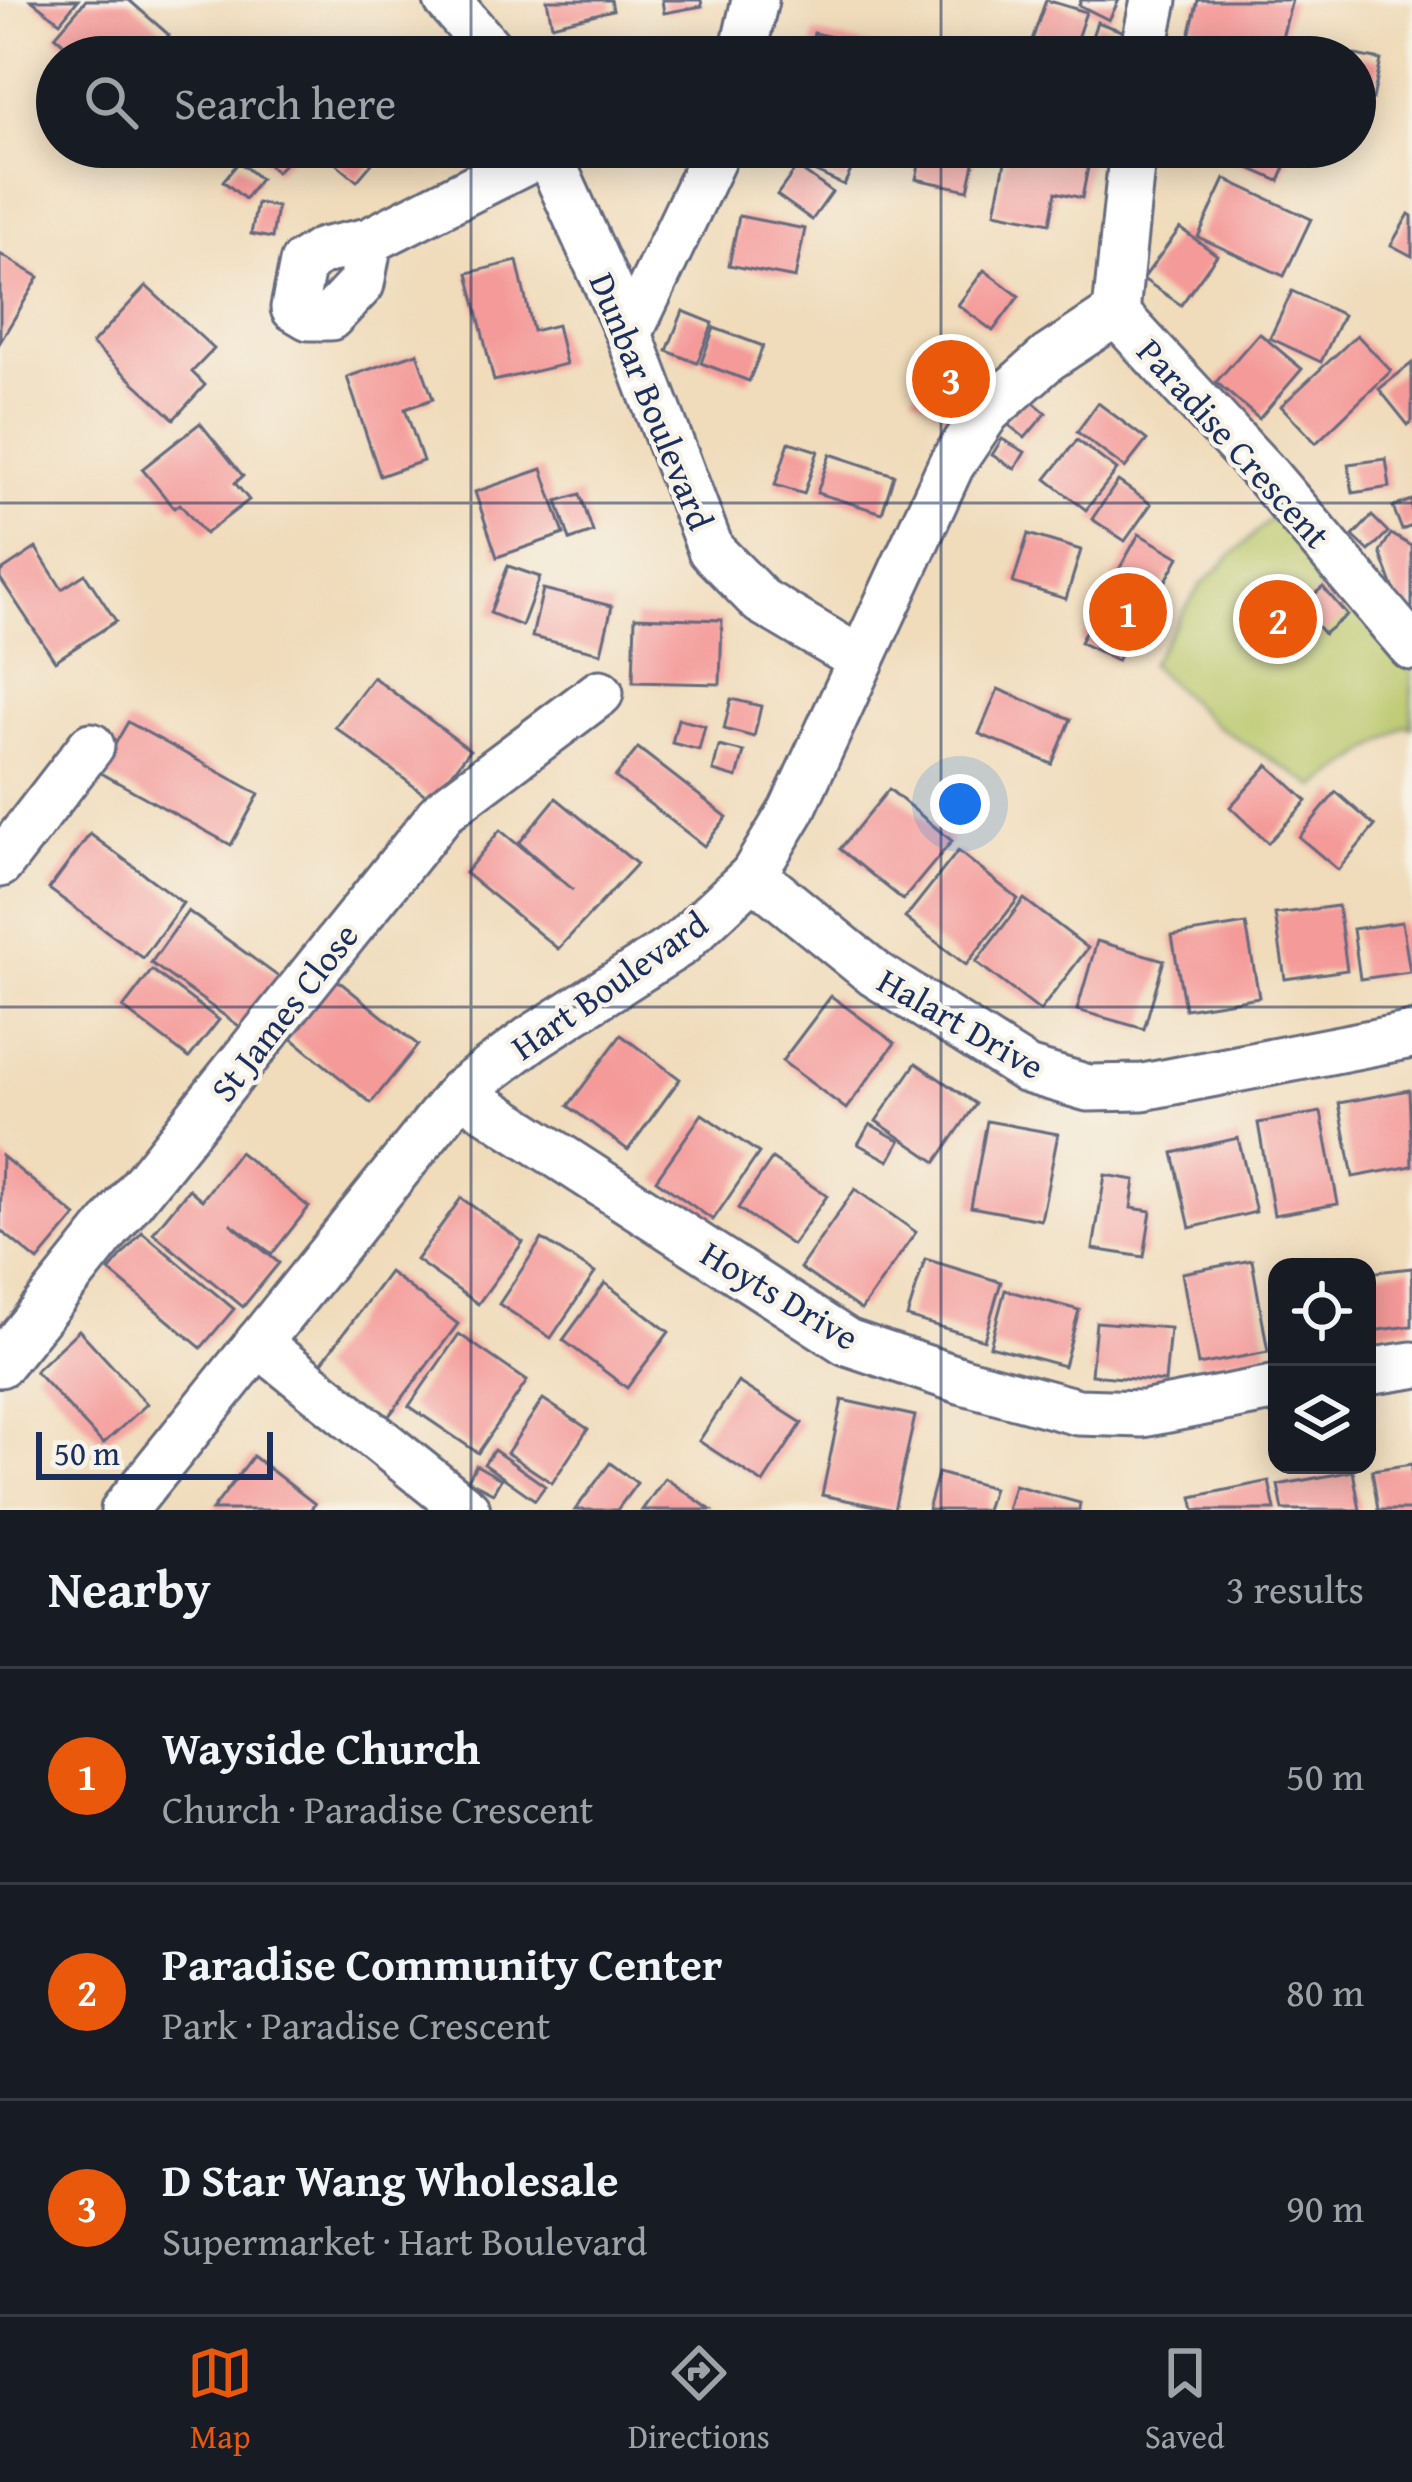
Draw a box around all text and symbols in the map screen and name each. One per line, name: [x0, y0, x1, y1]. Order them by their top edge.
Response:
search box: [36, 36, 1376, 168]
icon: search: [78, 69, 144, 135]
text: Search here: [174, 70, 396, 135]
street label: Dunbar Boulevard: [577, 264, 728, 537]
street label: Paradise Crescent: [1125, 326, 1344, 560]
pin: 3: [912, 334, 990, 424]
pin: 1: [1089, 567, 1167, 657]
pin: 2: [1239, 574, 1317, 664]
your location: [930, 774, 990, 834]
street label: Hart Boulevard: [499, 897, 718, 1072]
street label: St James Close: [197, 911, 370, 1112]
street label: Halart Drive: [868, 954, 1054, 1092]
street label: Hoyts Drive: [691, 1227, 869, 1363]
map controls: [1268, 1258, 1376, 1474]
button: locate: [1268, 1258, 1376, 1366]
button: layers: [1268, 1366, 1376, 1474]
scale bar: [36, 1426, 273, 1479]
text: 50 m: [54, 1429, 120, 1477]
text: Nearby: [48, 1551, 211, 1626]
text: 3 results: [1226, 1560, 1364, 1617]
text: Wayside Church: [162, 1715, 480, 1780]
text: 1: [77, 1747, 97, 1804]
text: 50 m: [1286, 1747, 1364, 1804]
text: Church · Paradise Crescent: [162, 1780, 593, 1837]
text: Paradise Community Center: [162, 1931, 723, 1996]
text: 2: [77, 1963, 97, 2020]
text: 80 m: [1286, 1963, 1364, 2020]
text: Park · Paradise Crescent: [162, 1996, 550, 2053]
text: D Star Wang Wholesale: [162, 2147, 619, 2212]
text: 3: [77, 2179, 97, 2236]
text: 90 m: [1286, 2179, 1364, 2236]
text: Supermarket · Hart Boulevard: [162, 2212, 647, 2269]
tab: Map: [187, 2340, 253, 2460]
tab: Directions: [628, 2340, 770, 2460]
tab: Saved: [1145, 2340, 1225, 2460]

